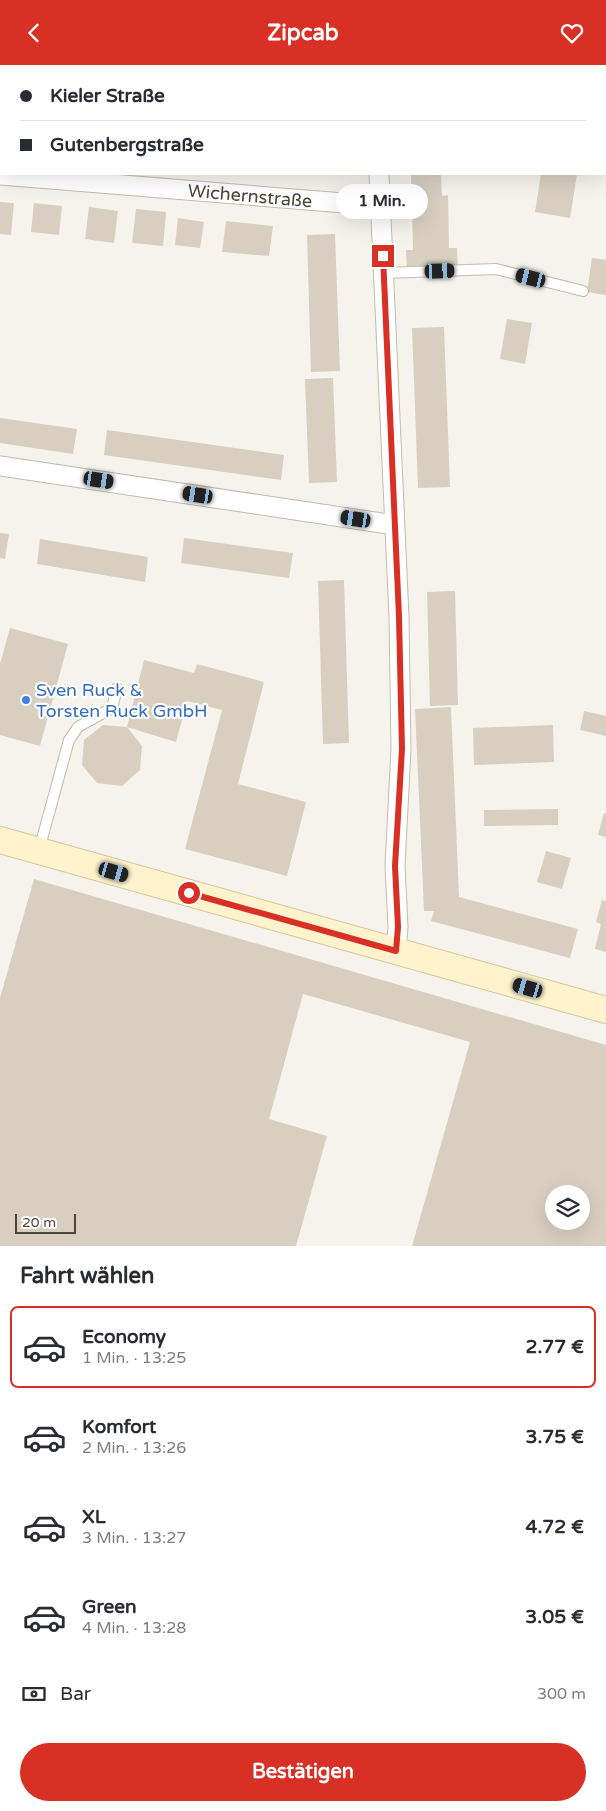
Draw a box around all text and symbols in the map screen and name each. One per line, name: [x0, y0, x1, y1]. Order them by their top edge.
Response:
icon: back: [20, 19, 48, 47]
icon: heart: [558, 19, 586, 47]
text: Zipcab: [267, 20, 339, 46]
text: Kieler Straße: [50, 85, 165, 107]
text: Gutenbergstraße: [50, 134, 204, 156]
street label: Wichernstraße: [187, 180, 313, 212]
callout: 1 Min.: [337, 184, 429, 219]
text: 1 Min.: [358, 191, 406, 211]
route end: [372, 245, 394, 267]
car: [424, 263, 455, 279]
car: [514, 267, 547, 289]
car: [83, 470, 114, 490]
car: [182, 485, 213, 505]
car: [340, 509, 371, 529]
place label: Sven Ruck & Torsten Ruck GmbH: [36, 679, 208, 722]
marker: Sven Ruck & Torsten Ruck GmbH: [20, 694, 32, 706]
car: [97, 861, 130, 883]
route start: [178, 882, 200, 904]
car: [511, 977, 544, 999]
map controls: [545, 1185, 590, 1230]
button: layers: [545, 1185, 590, 1230]
scale bar: [15, 1211, 76, 1234]
text: 20 m: [22, 1214, 56, 1231]
text: Fahrt wählen: [20, 1263, 154, 1289]
icon: car: [22, 1325, 67, 1370]
text: Economy: [82, 1326, 166, 1348]
text: 2.77 €: [526, 1336, 584, 1358]
text: 1 Min. · 13:25: [82, 1348, 186, 1368]
icon: car: [22, 1415, 67, 1460]
text: Komfort: [82, 1416, 156, 1438]
text: 3.75 €: [526, 1426, 584, 1448]
text: 2 Min. · 13:26: [82, 1438, 186, 1458]
icon: car: [22, 1505, 67, 1550]
text: XL: [82, 1506, 106, 1528]
text: 4.72 €: [526, 1516, 584, 1538]
text: 3 Min. · 13:27: [82, 1528, 186, 1548]
icon: car: [22, 1595, 67, 1640]
text: Green: [82, 1596, 136, 1618]
text: 3.05 €: [525, 1606, 584, 1628]
text: 4 Min. · 13:28: [82, 1618, 186, 1638]
icon: cash: [20, 1680, 48, 1708]
text: Bar: [60, 1683, 91, 1705]
text: 300 m: [537, 1684, 586, 1704]
button: Bestätigen: [20, 1743, 586, 1801]

